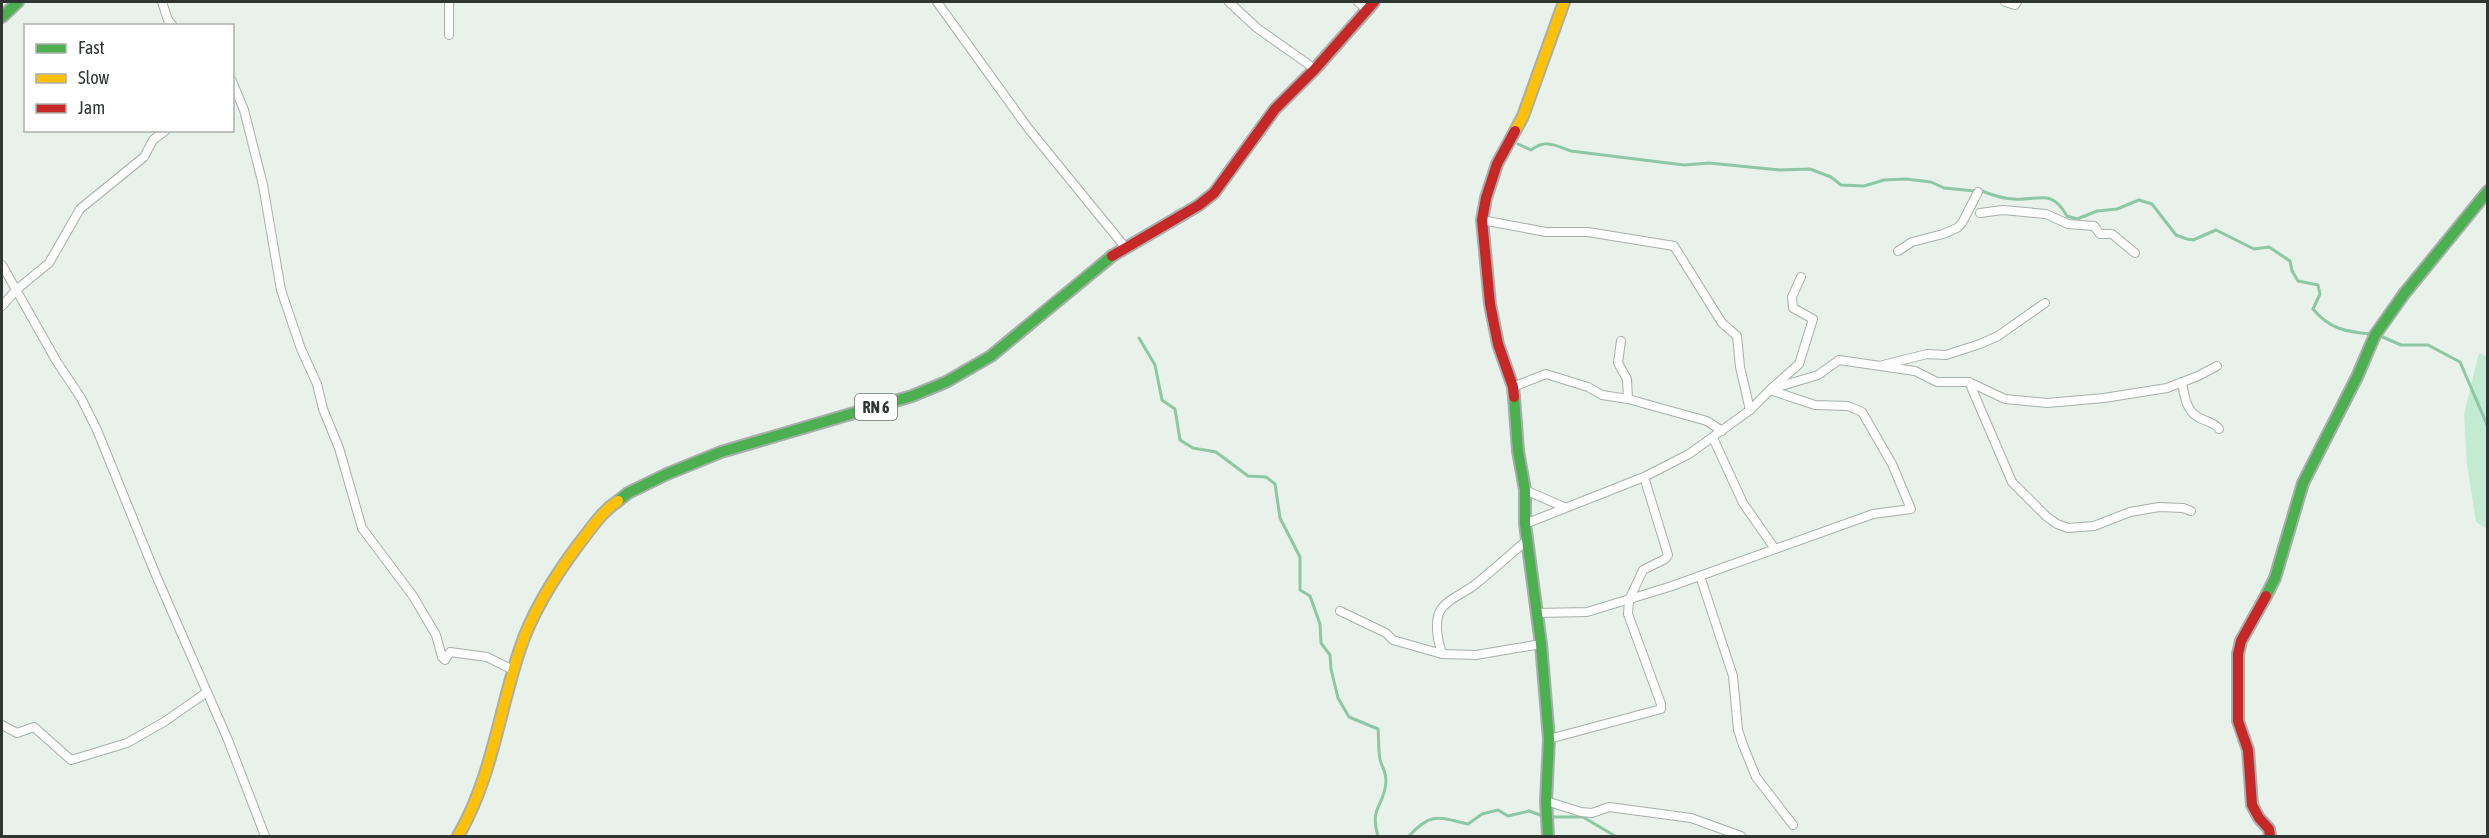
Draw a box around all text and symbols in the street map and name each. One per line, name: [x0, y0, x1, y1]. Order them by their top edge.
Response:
legend: [24, 24, 234, 132]
text: Fast: [78, 37, 105, 58]
text: Slow: [78, 67, 109, 88]
text: Jam: [78, 97, 105, 118]
road number: RN 6: [855, 394, 897, 420]

